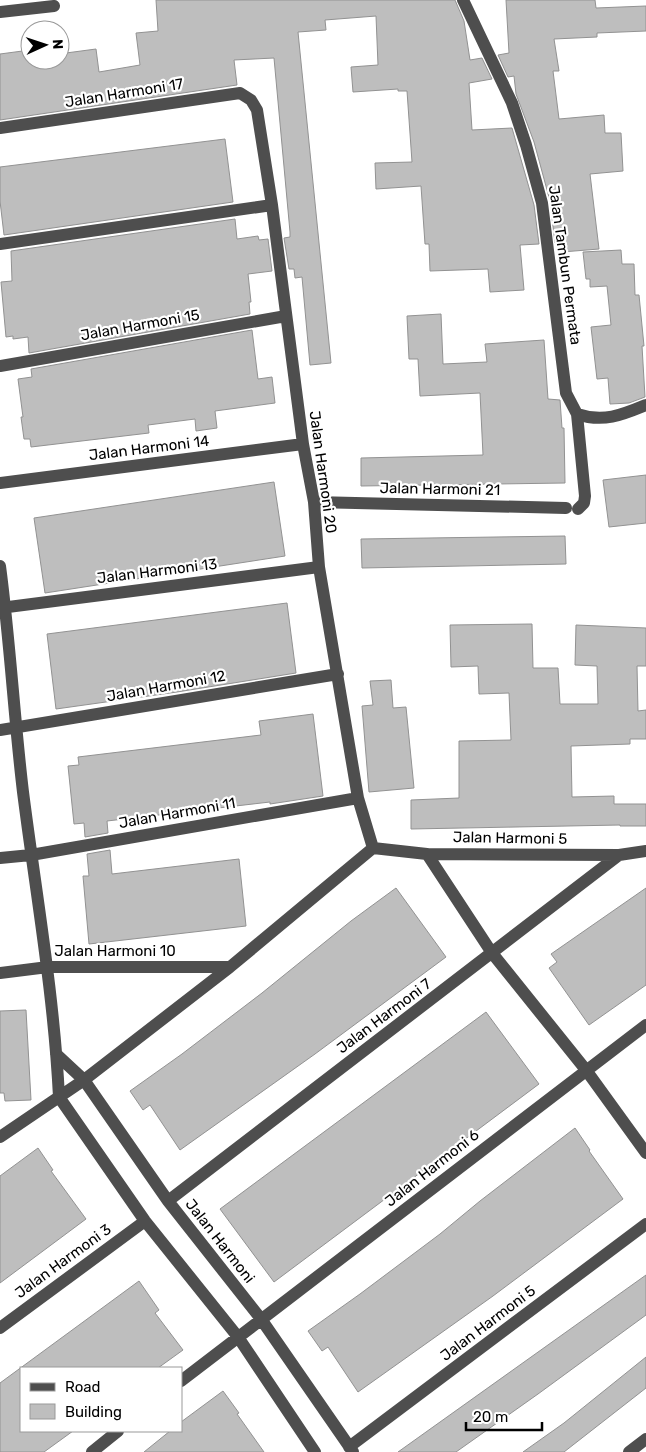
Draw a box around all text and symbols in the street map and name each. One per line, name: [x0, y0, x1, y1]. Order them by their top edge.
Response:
north arrow: [20, 20, 70, 70]
text: N: [49, 39, 66, 50]
street label: Jalan Harmoni 17: [64, 75, 185, 111]
street label: Jalan Tambun Permata: [545, 184, 585, 346]
street label: Jalan Harmoni 15: [79, 306, 201, 344]
street label: Jalan Harmoni 20: [305, 409, 341, 535]
street label: Jalan Harmoni 14: [88, 432, 210, 464]
street label: Jalan Harmoni 21: [380, 479, 500, 499]
street label: Jalan Harmoni 13: [96, 555, 218, 587]
street label: Jalan Harmoni 12: [105, 667, 227, 705]
street label: Jalan Harmoni 11: [117, 794, 237, 832]
street label: Jalan Harmoni 5: [453, 828, 567, 848]
street label: Jalan Harmoni 10: [54, 942, 176, 960]
street label: Jalan Harmoni 7: [333, 975, 435, 1057]
street label: Jalan Harmoni 6: [381, 1126, 483, 1210]
street label: Jalan Harmoni: [182, 1195, 258, 1287]
street label: Jalan Harmoni 3: [11, 1220, 115, 1302]
street label: Jalan Harmoni 5: [437, 1281, 539, 1365]
legend: [20, 1367, 182, 1432]
text: Road: [65, 1378, 101, 1396]
scale bar: [466, 1400, 542, 1432]
text: Building: [65, 1403, 122, 1421]
text: 20 m: [473, 1408, 508, 1426]

